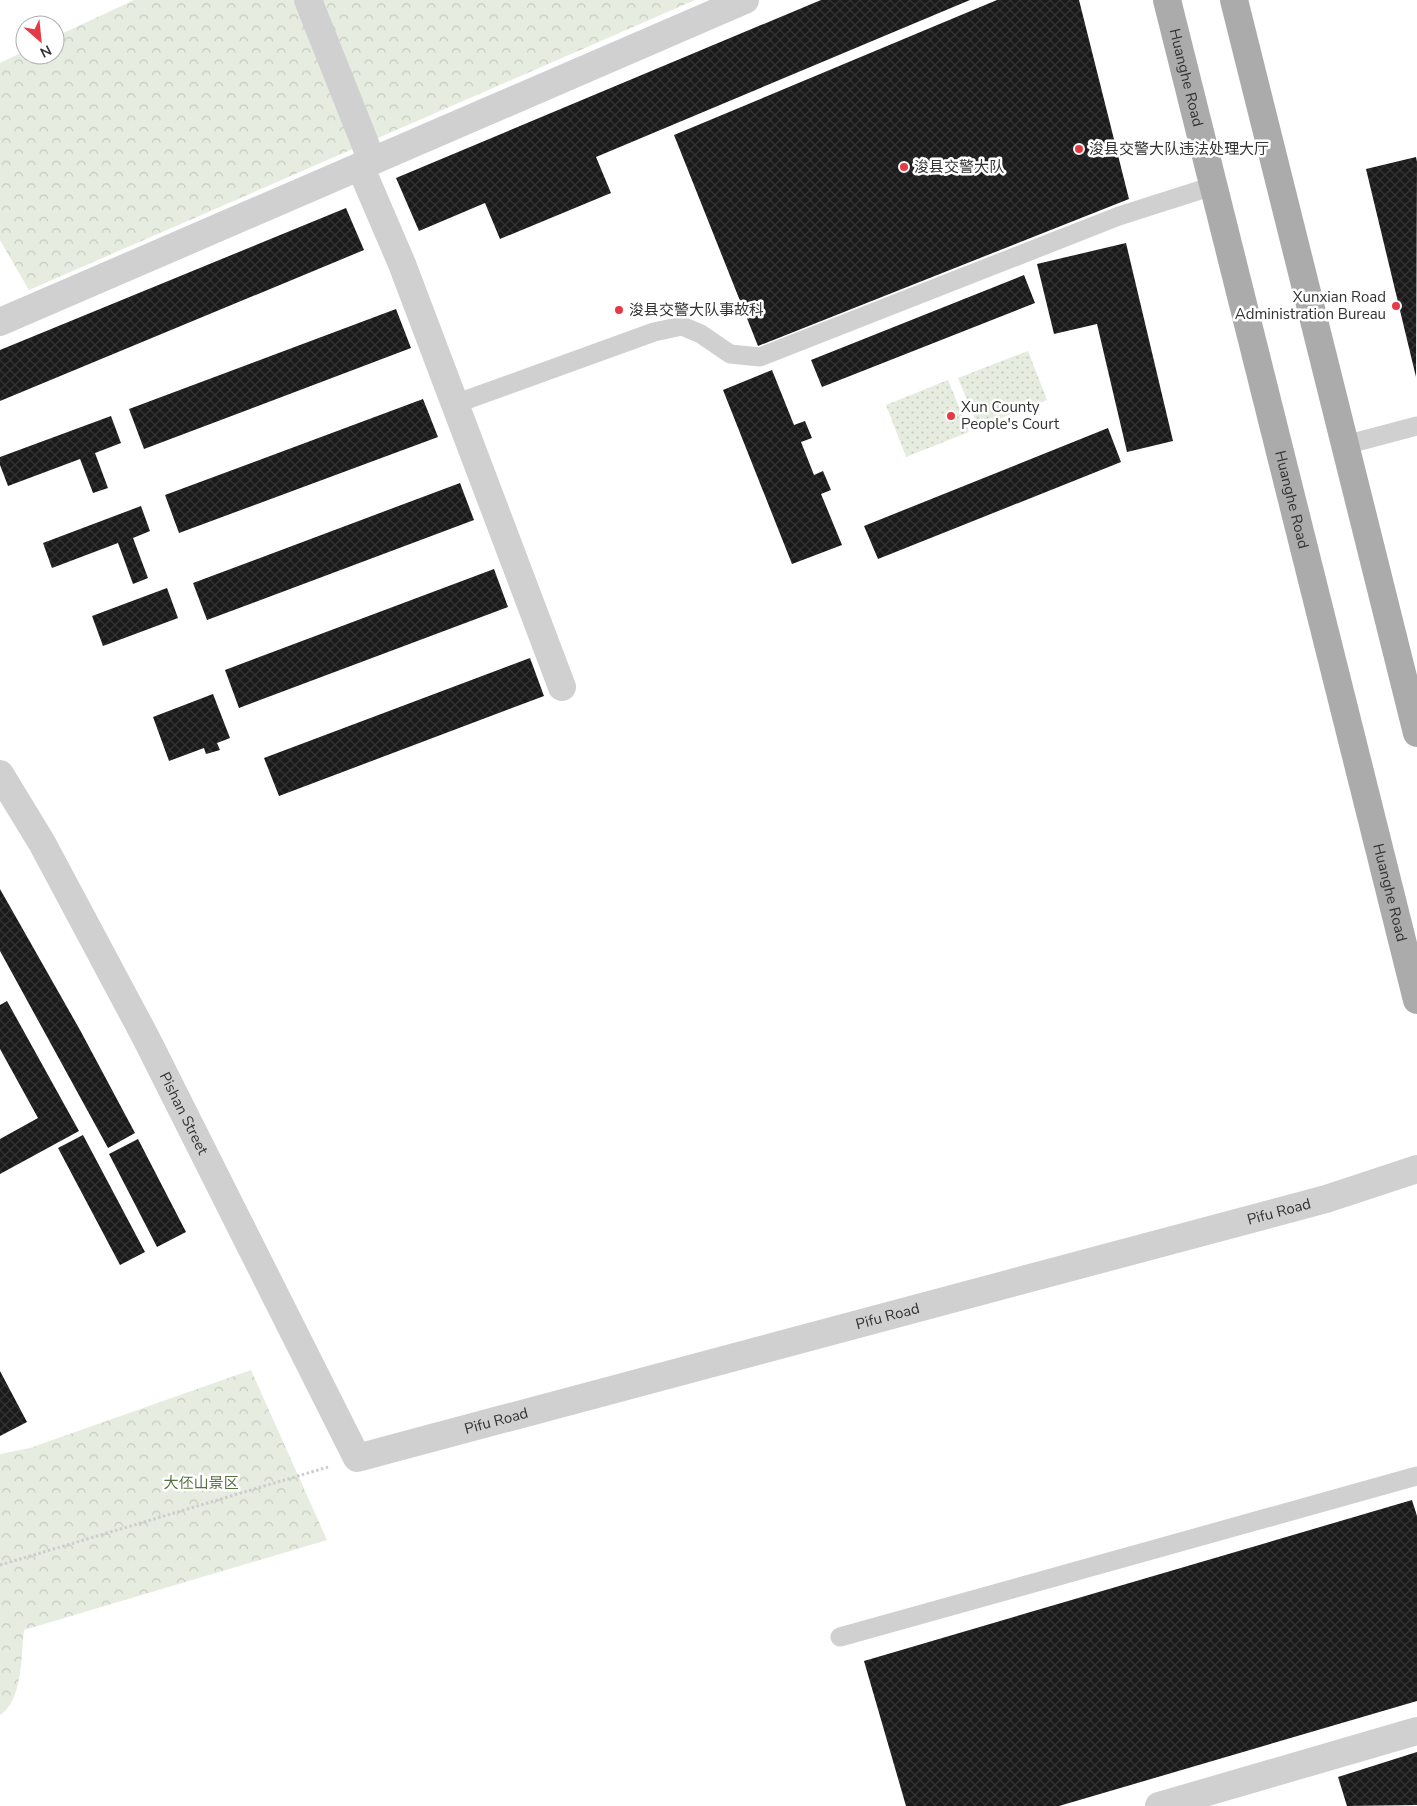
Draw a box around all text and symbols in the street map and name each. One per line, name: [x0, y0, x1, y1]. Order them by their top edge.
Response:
north arrow: [15, 15, 65, 65]
street label: Huanghe Road: [1165, 26, 1208, 129]
text: N: [37, 40, 55, 62]
place label: 浚县交警大队违法处理大厅: [1089, 139, 1269, 159]
marker: 浚县交警大队违法处理大厅: [1073, 143, 1085, 155]
place label: 浚县交警大队: [914, 157, 1004, 177]
marker: 浚县交警大队: [898, 161, 910, 173]
place label: Xunxian Road Administration Bureau: [1235, 287, 1386, 324]
place label: 浚县交警大队事故科: [629, 300, 764, 320]
marker: Xunxian Road Administration Bureau: [1390, 300, 1402, 312]
marker: 浚县交警大队事故科: [613, 304, 625, 316]
place label: Xun County People's Court: [961, 397, 1060, 434]
marker: Xun County People's Court: [945, 410, 957, 422]
street label: Huanghe Road: [1270, 448, 1314, 551]
street label: Huanghe Road: [1368, 841, 1412, 944]
street label: Pishan Street: [155, 1069, 213, 1159]
street label: Pifu Road: [1245, 1194, 1313, 1230]
street label: Pifu Road: [854, 1298, 922, 1334]
street label: Pifu Road: [462, 1403, 530, 1439]
park label: 大伾山景区: [163, 1473, 239, 1493]

